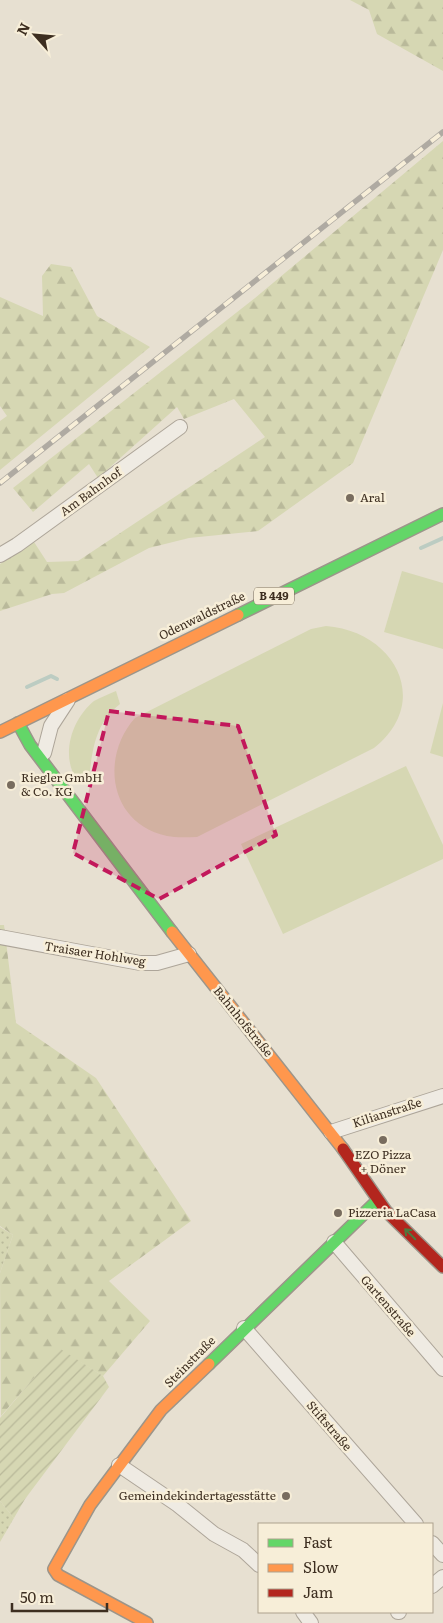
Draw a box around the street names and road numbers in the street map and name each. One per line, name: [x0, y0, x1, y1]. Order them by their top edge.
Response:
street label: Am Bahnhof: [56, 462, 126, 520]
street label: Odenwaldstraße: [155, 586, 248, 644]
road number: B 449: [254, 588, 294, 604]
street label: Traisaer Hohlweg: [43, 936, 147, 970]
street label: Bahnhofstraße: [210, 982, 278, 1060]
street label: Kilianstraße: [350, 1092, 424, 1132]
street label: Gartenstraße: [357, 1271, 421, 1340]
street label: Steinstraße: [159, 1331, 219, 1391]
street label: Stiftstraße: [303, 1396, 357, 1454]

